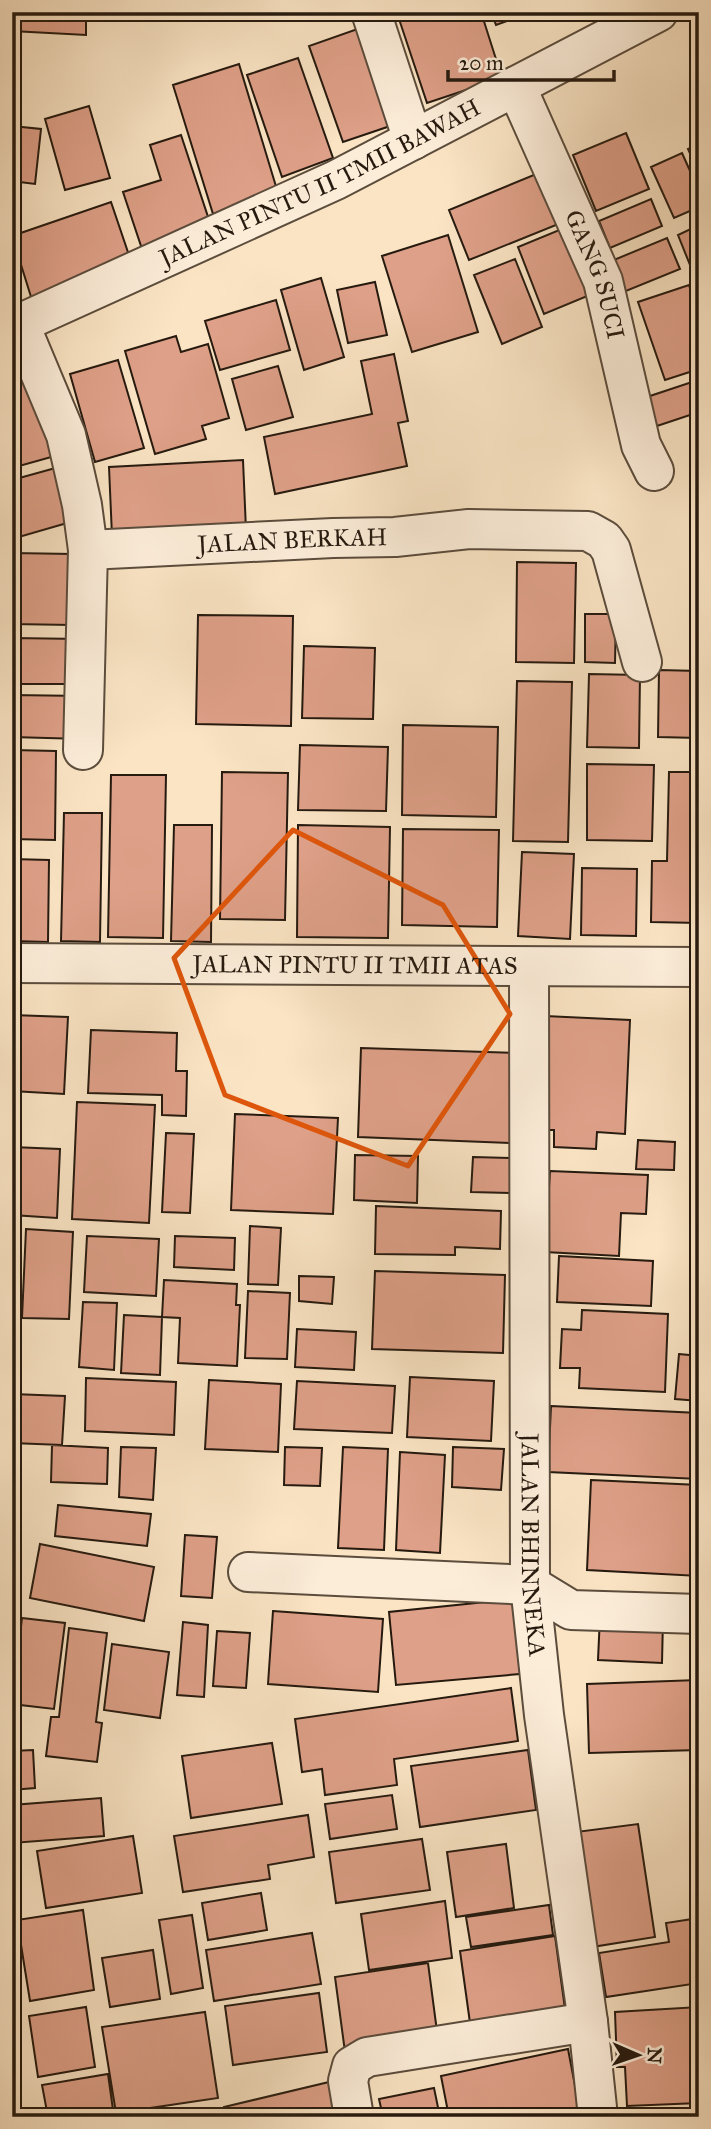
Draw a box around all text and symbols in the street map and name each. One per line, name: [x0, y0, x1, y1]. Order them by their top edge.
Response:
scale bar: [448, 38, 615, 82]
text: 20 m: [459, 50, 504, 76]
street label: JALAN PINTU II TMII BAWAH: [152, 92, 485, 274]
street label: GANG SUCI: [558, 205, 631, 342]
street label: JALAN BERKAH: [194, 522, 387, 560]
street label: JALAN PINTU II TMII ATAS: [189, 949, 518, 981]
street label: JALAN BHINNEKA: [515, 1430, 553, 1658]
north arrow: [602, 2021, 672, 2090]
text: N: [643, 2047, 666, 2064]

